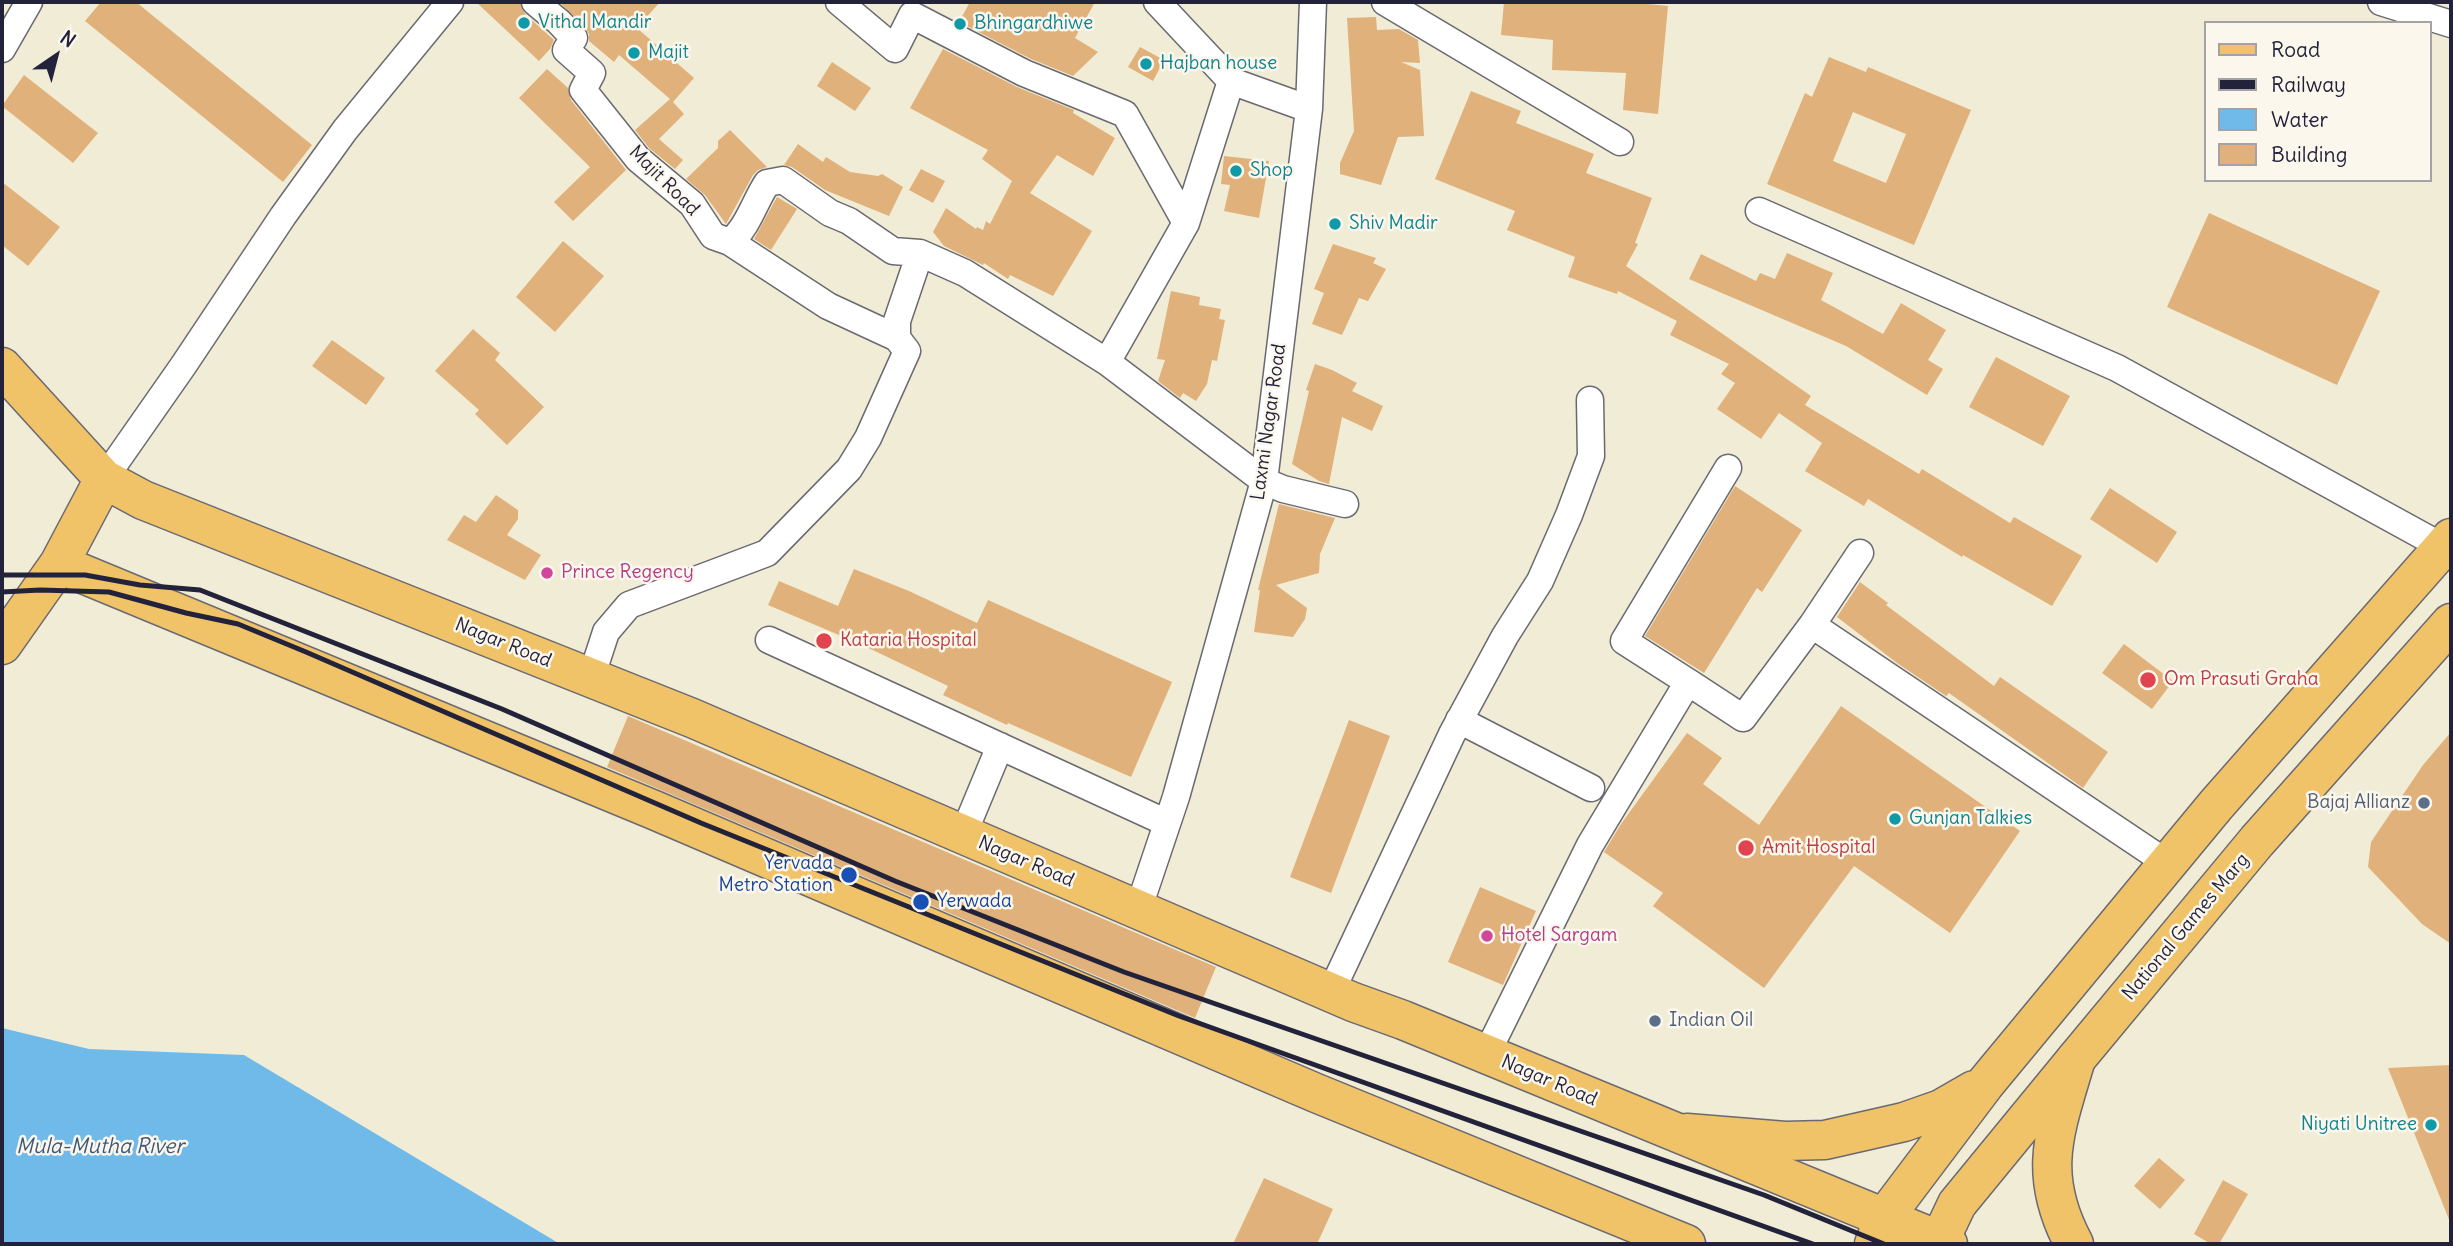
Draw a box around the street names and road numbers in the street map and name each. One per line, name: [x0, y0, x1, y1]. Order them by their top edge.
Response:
street label: Majit Road: [624, 141, 704, 221]
street label: Laxmi Nagar Road: [1247, 342, 1291, 502]
street label: Nagar Road: [451, 613, 555, 673]
street label: Nagar Road: [975, 832, 1077, 892]
street label: National Games Marg: [2118, 849, 2254, 1005]
street label: Nagar Road: [1498, 1051, 1600, 1111]

